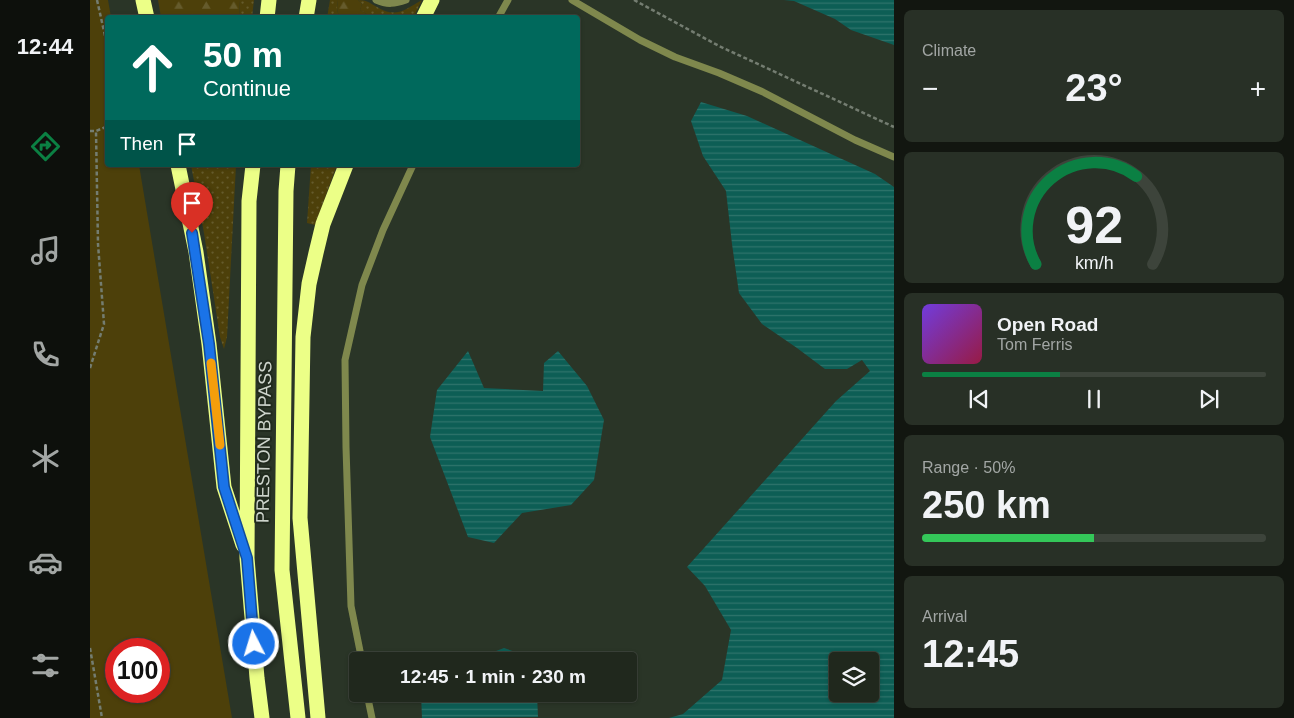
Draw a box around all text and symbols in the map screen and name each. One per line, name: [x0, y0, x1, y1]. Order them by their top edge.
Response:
text: 12:44: [17, 34, 73, 59]
icon: ahead: [120, 35, 185, 100]
text: 50 m: [203, 35, 283, 74]
text: Climate: [922, 42, 976, 59]
text: 23°: [1065, 67, 1123, 109]
text: −: [922, 73, 938, 104]
text: +: [1250, 73, 1266, 104]
text: Continue: [203, 76, 291, 101]
icon: directions: [28, 129, 63, 164]
icon: arrive: [173, 130, 201, 158]
text: Then: [120, 133, 163, 154]
pin: [171, 182, 213, 233]
icon: arrive: [178, 189, 206, 217]
text: 92: [1065, 196, 1123, 254]
icon: music: [28, 233, 63, 268]
text: km/h: [1075, 253, 1113, 273]
text: Open Road: [997, 314, 1098, 335]
text: Tom Ferris: [997, 336, 1073, 353]
icon: phone: [28, 337, 63, 372]
street label: PRESTON BYPASS: [253, 361, 275, 523]
icon: previous: [965, 385, 993, 413]
icon: pause: [1080, 385, 1108, 413]
icon: next: [1195, 385, 1223, 413]
icon: climate: [28, 441, 63, 476]
text: Range · 50%: [922, 459, 1015, 476]
text: 250 km: [922, 484, 1051, 526]
icon: car: [28, 545, 63, 580]
text: Arrival: [922, 608, 967, 625]
position arrow: [227, 617, 279, 669]
text: 12:45: [922, 633, 1019, 675]
speed limit sign: 100: [105, 638, 170, 703]
icon: filters: [28, 648, 63, 683]
map controls: [829, 652, 879, 702]
button: layers: [829, 652, 879, 702]
text: 12:45 · 1 min · 230 m: [400, 666, 586, 687]

